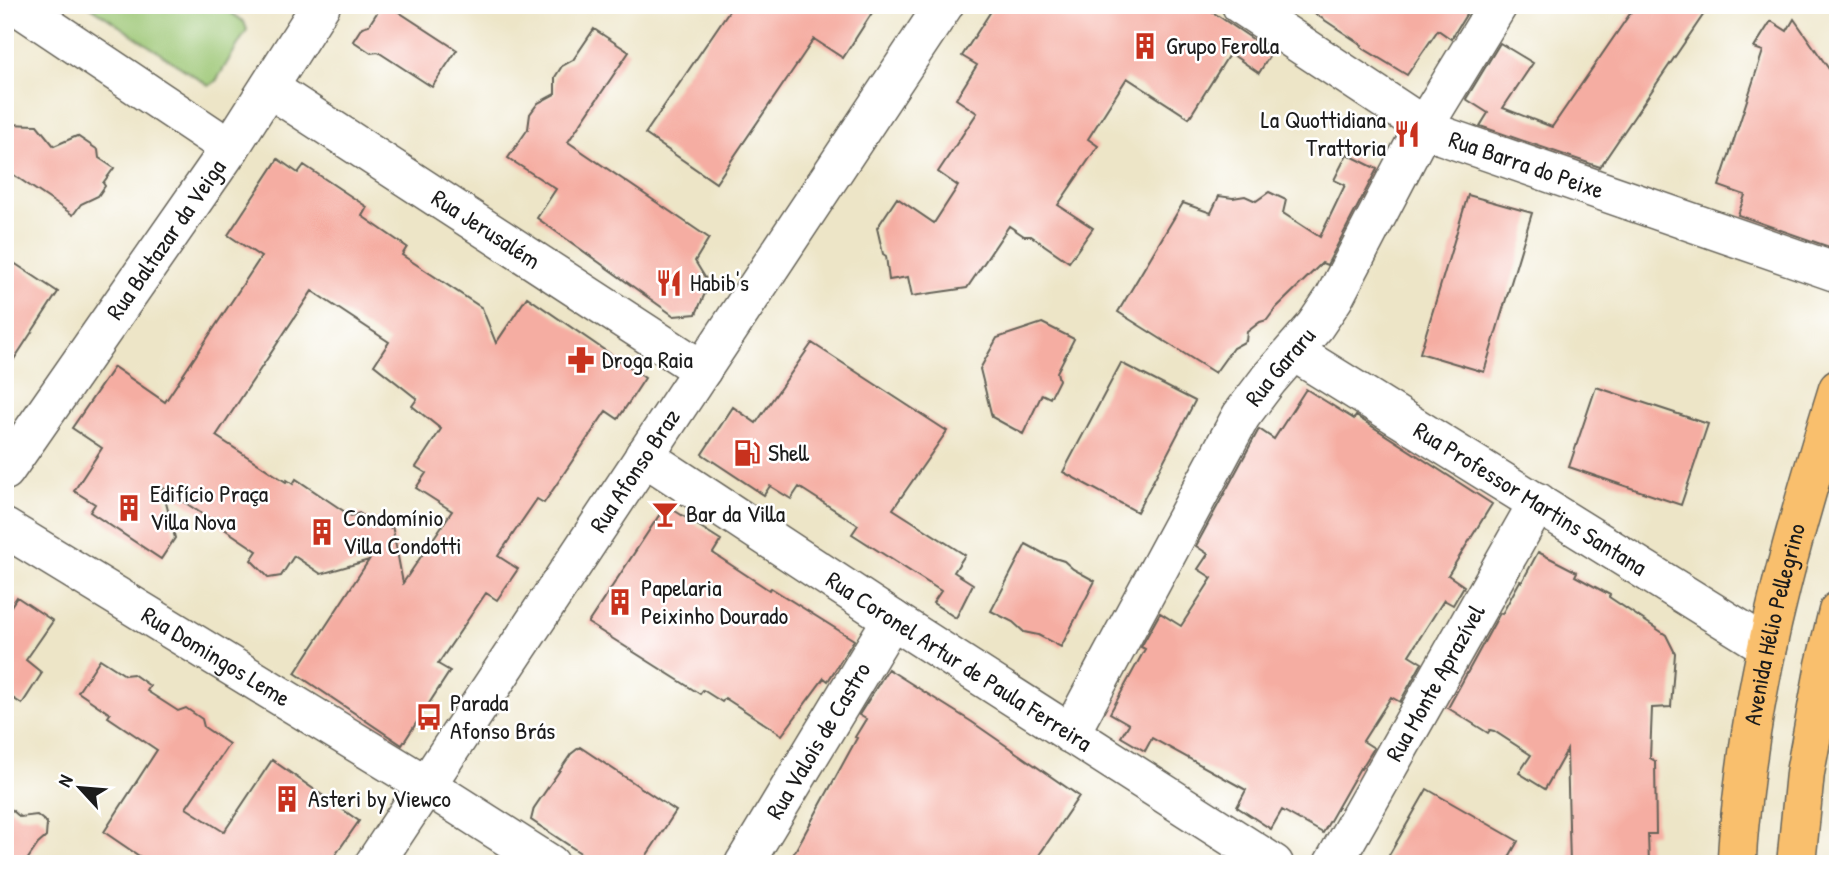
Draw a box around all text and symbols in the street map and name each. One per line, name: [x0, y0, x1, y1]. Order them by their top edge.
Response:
place label: Grupo Ferolla: [1166, 29, 1279, 61]
building icon: Grupo Ferolla: [1130, 31, 1160, 61]
place label: La Quottidiana Trattoria: [1261, 103, 1386, 163]
restaurant icon: La Quottidiana Trattoria: [1392, 119, 1422, 149]
street label: Rua Barra do Peixe: [1445, 122, 1609, 206]
street label: Rua Baltazar da Veiga: [98, 153, 232, 326]
street label: Rua Jerusalém: [426, 181, 547, 276]
place label: Habib's: [690, 266, 749, 298]
restaurant icon: Habib's: [654, 268, 684, 298]
street label: Rua Gararu: [1237, 320, 1322, 412]
place label: Droga Raia: [602, 343, 693, 375]
pharmacy icon: Droga Raia: [566, 345, 596, 375]
street label: Rua Afonso Braz: [582, 402, 687, 538]
street label: Rua Professor Martins Santana: [1408, 413, 1653, 582]
place label: Shell: [768, 436, 810, 468]
fuel station icon: Shell: [732, 438, 762, 468]
place label: Edifício Praça Villa Nova: [150, 477, 268, 537]
building icon: Edifício Praça Villa Nova: [114, 493, 144, 523]
place label: Bar da Villa: [686, 497, 785, 529]
bar icon: Bar da Villa: [650, 499, 680, 529]
place label: Condomínio Villa Condotti: [343, 501, 462, 561]
building icon: Condomínio Villa Condotti: [307, 517, 337, 547]
street label: Avenida Hélio Pellegrino: [1735, 519, 1812, 727]
street label: Rua Coronel Artur de Paula Ferreira: [820, 563, 1098, 758]
place label: Papelaria Peixinho Dourado: [641, 571, 788, 631]
building icon: Papelaria Peixinho Dourado: [605, 587, 635, 617]
street label: Rua Domingos Leme: [136, 598, 297, 714]
street label: Rua Monte Aprazível: [1377, 598, 1492, 767]
street label: Rua Valois de Castro: [758, 655, 878, 825]
place label: Parada Afonso Brás: [450, 686, 555, 746]
bus stop icon: Parada Afonso Brás: [414, 702, 444, 732]
north arrow: [46, 754, 116, 824]
text: N: [51, 770, 79, 791]
place label: Asteri by Viewco: [308, 782, 451, 814]
building icon: Asteri by Viewco: [272, 784, 302, 814]

